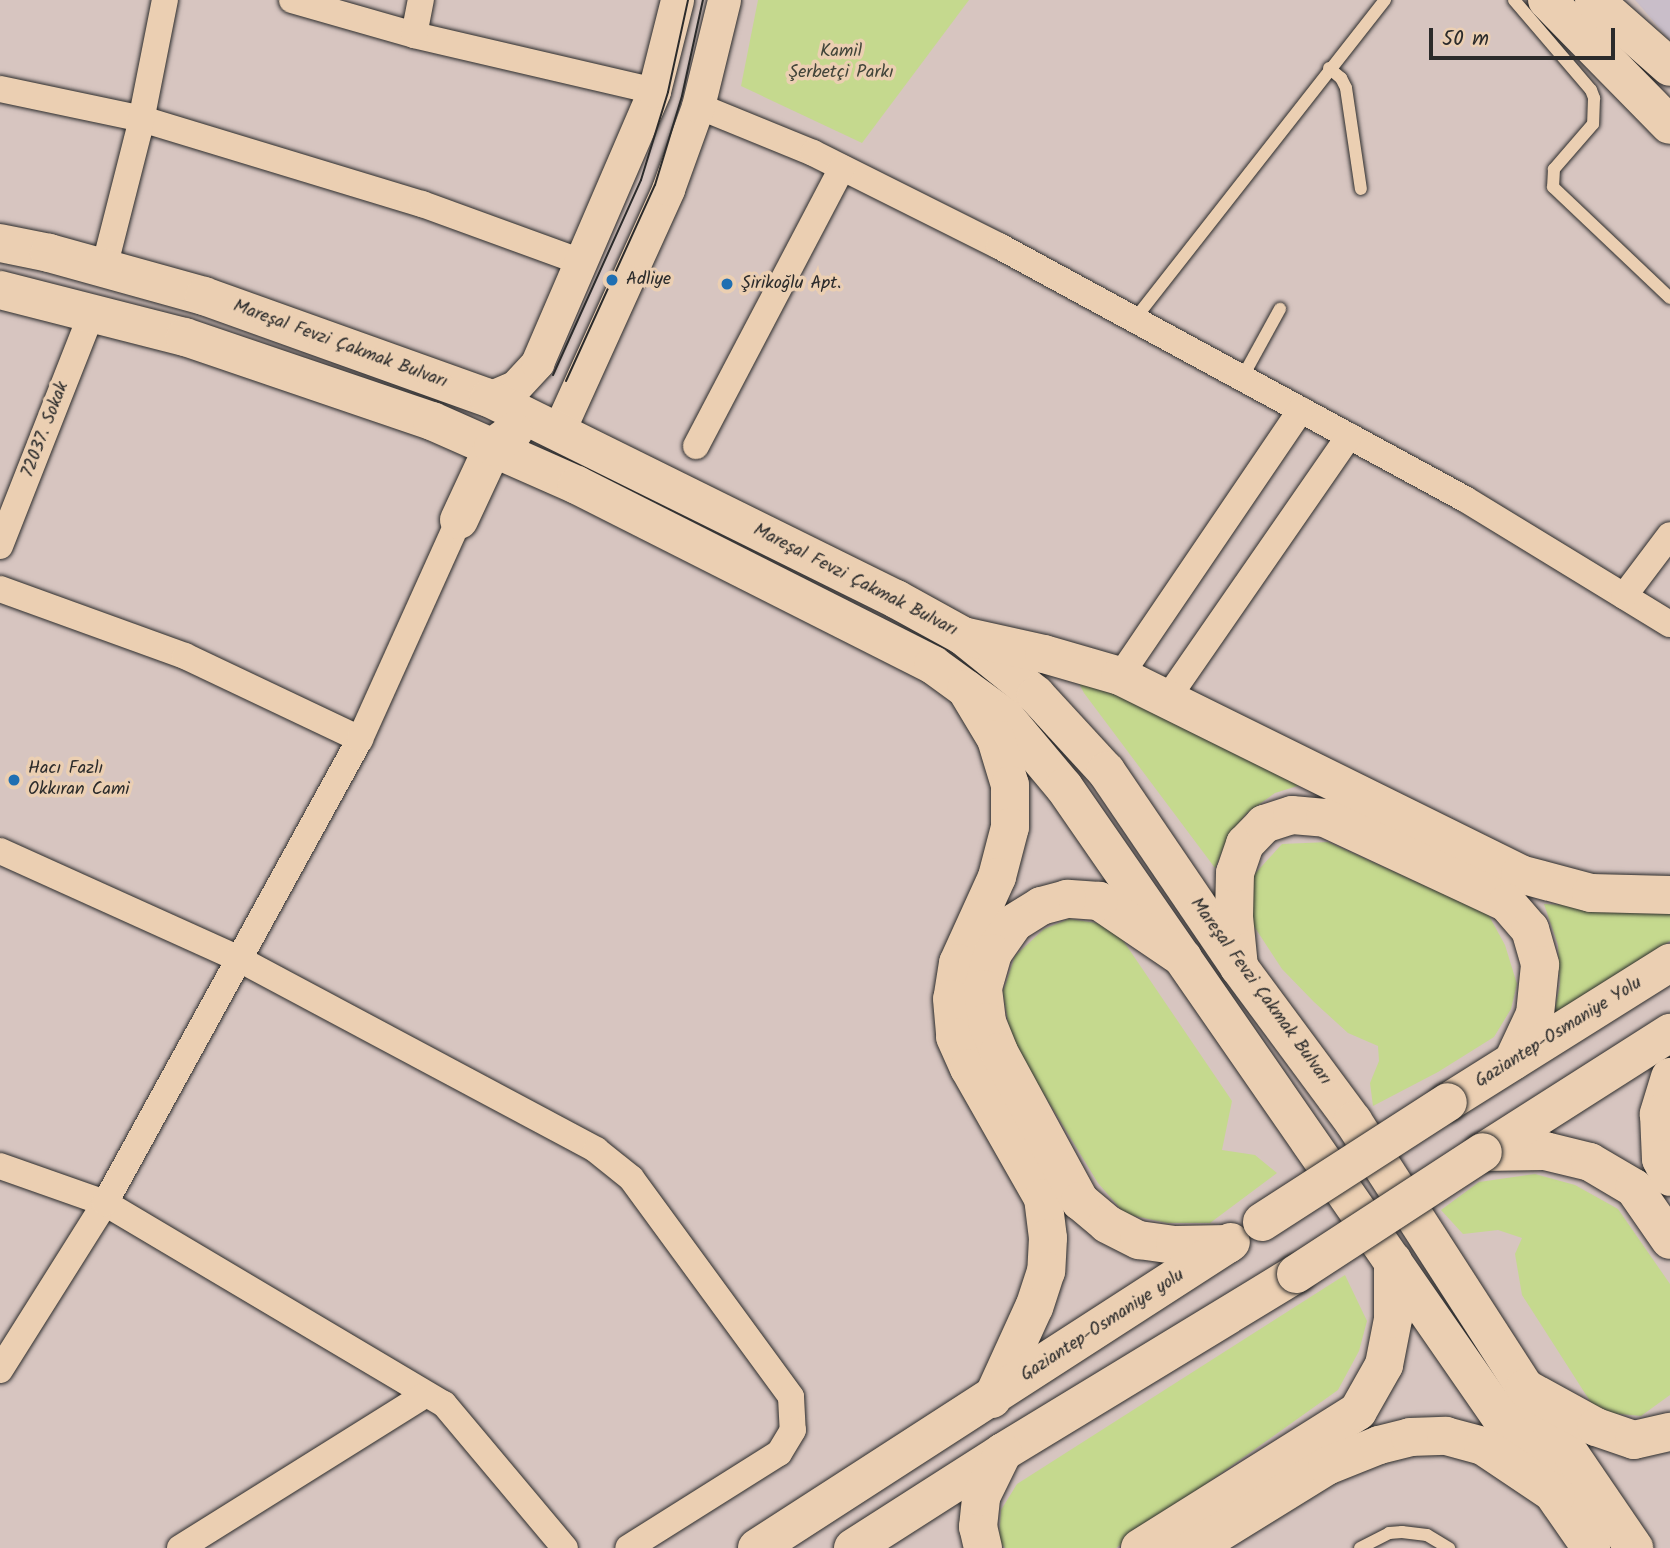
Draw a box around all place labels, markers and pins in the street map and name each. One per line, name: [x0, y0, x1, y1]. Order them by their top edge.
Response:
place label: Adliye: [626, 269, 671, 291]
marker: Adliye: [604, 272, 620, 288]
place label: Şirikoğlu Apt.: [741, 273, 841, 295]
marker: Şirikoğlu Apt.: [719, 276, 735, 292]
place label: Hacı Fazlı Okkıran Cami: [28, 759, 130, 802]
marker: Hacı Fazlı Okkıran Cami: [6, 772, 22, 788]

